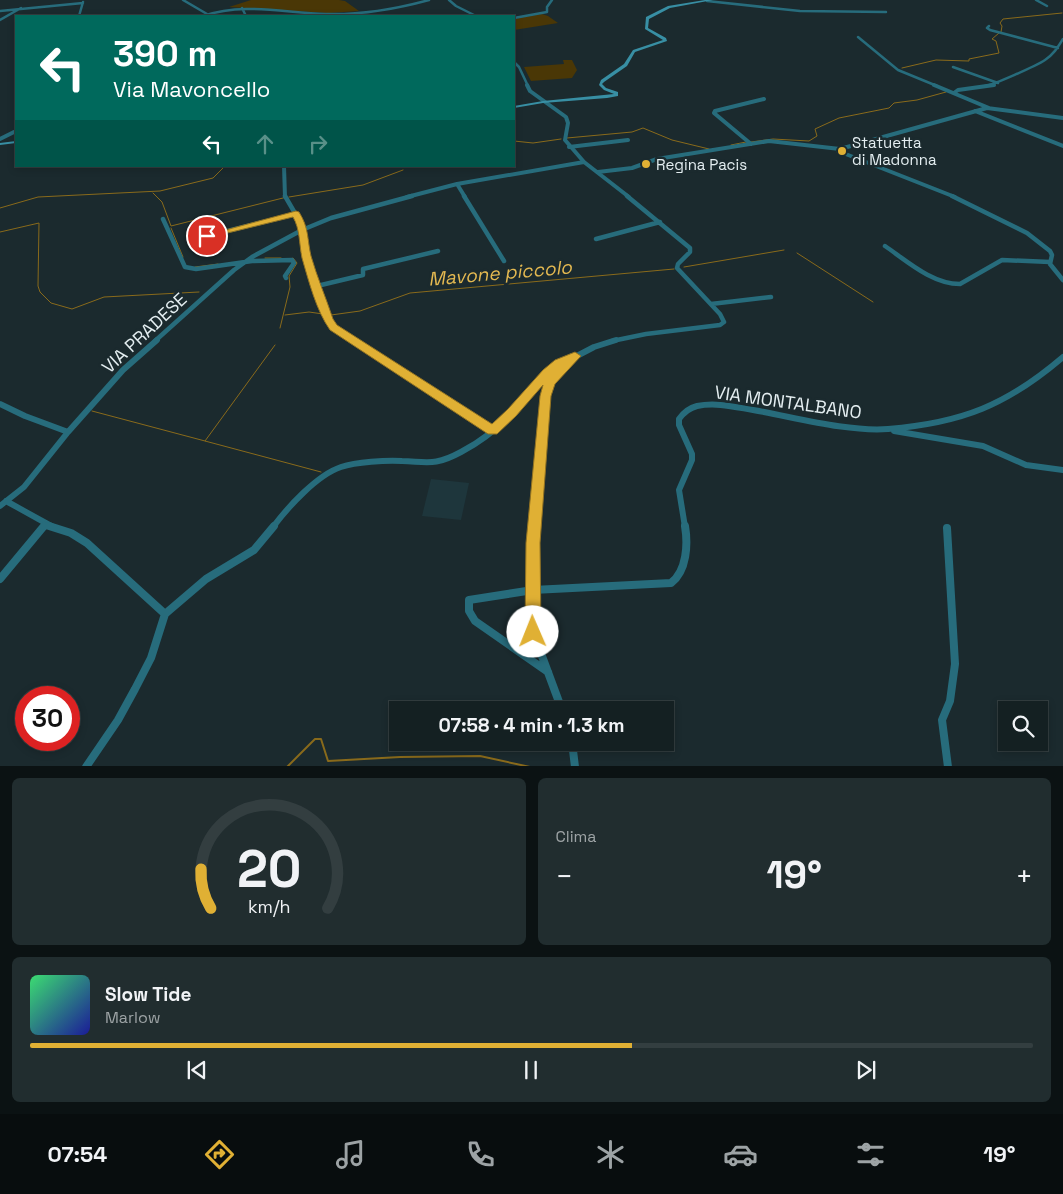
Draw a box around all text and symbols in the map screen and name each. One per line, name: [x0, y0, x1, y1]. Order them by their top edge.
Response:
text: 390 m: [113, 32, 217, 76]
icon: left: [30, 35, 95, 100]
text: Via Mavoncello: [113, 75, 270, 103]
icon: left: [198, 130, 226, 158]
icon: ahead: [251, 130, 279, 158]
icon: right: [304, 130, 332, 158]
place label: Statuetta di Madonna: [852, 133, 937, 169]
marker: Statuetta di Madonna: [836, 145, 848, 157]
place label: Regina Pacis: [656, 155, 747, 174]
marker: Regina Pacis: [640, 158, 652, 170]
pin: [186, 215, 228, 257]
icon: arrive: [193, 222, 221, 250]
water label: Mavone piccolo: [427, 254, 574, 292]
street label: VIA PRADESE: [97, 288, 191, 378]
street label: VIA MONTALBANO: [713, 380, 863, 424]
position arrow: [506, 605, 558, 657]
speed limit sign: 30: [15, 686, 80, 751]
map controls: [998, 701, 1048, 751]
button: search: [998, 701, 1048, 751]
text: 07:58 · 4 min · 1.3 km: [439, 713, 624, 738]
text: Clima: [556, 826, 597, 847]
text: 20: [236, 836, 301, 902]
text: 19°: [766, 851, 822, 899]
text: −: [556, 858, 573, 894]
text: +: [1016, 858, 1033, 894]
text: km/h: [247, 895, 290, 918]
text: Slow Tide: [105, 982, 191, 1007]
text: Marlow: [105, 1007, 161, 1028]
icon: previous: [183, 1056, 211, 1084]
icon: pause: [517, 1056, 545, 1084]
icon: next: [852, 1056, 880, 1084]
icon: directions: [202, 1137, 237, 1172]
icon: music: [333, 1137, 368, 1172]
icon: phone: [463, 1137, 498, 1172]
icon: climate: [593, 1137, 628, 1172]
icon: car: [723, 1137, 758, 1172]
icon: filters: [853, 1137, 888, 1172]
text: 07:54: [48, 1140, 107, 1168]
text: 19°: [983, 1140, 1015, 1168]

